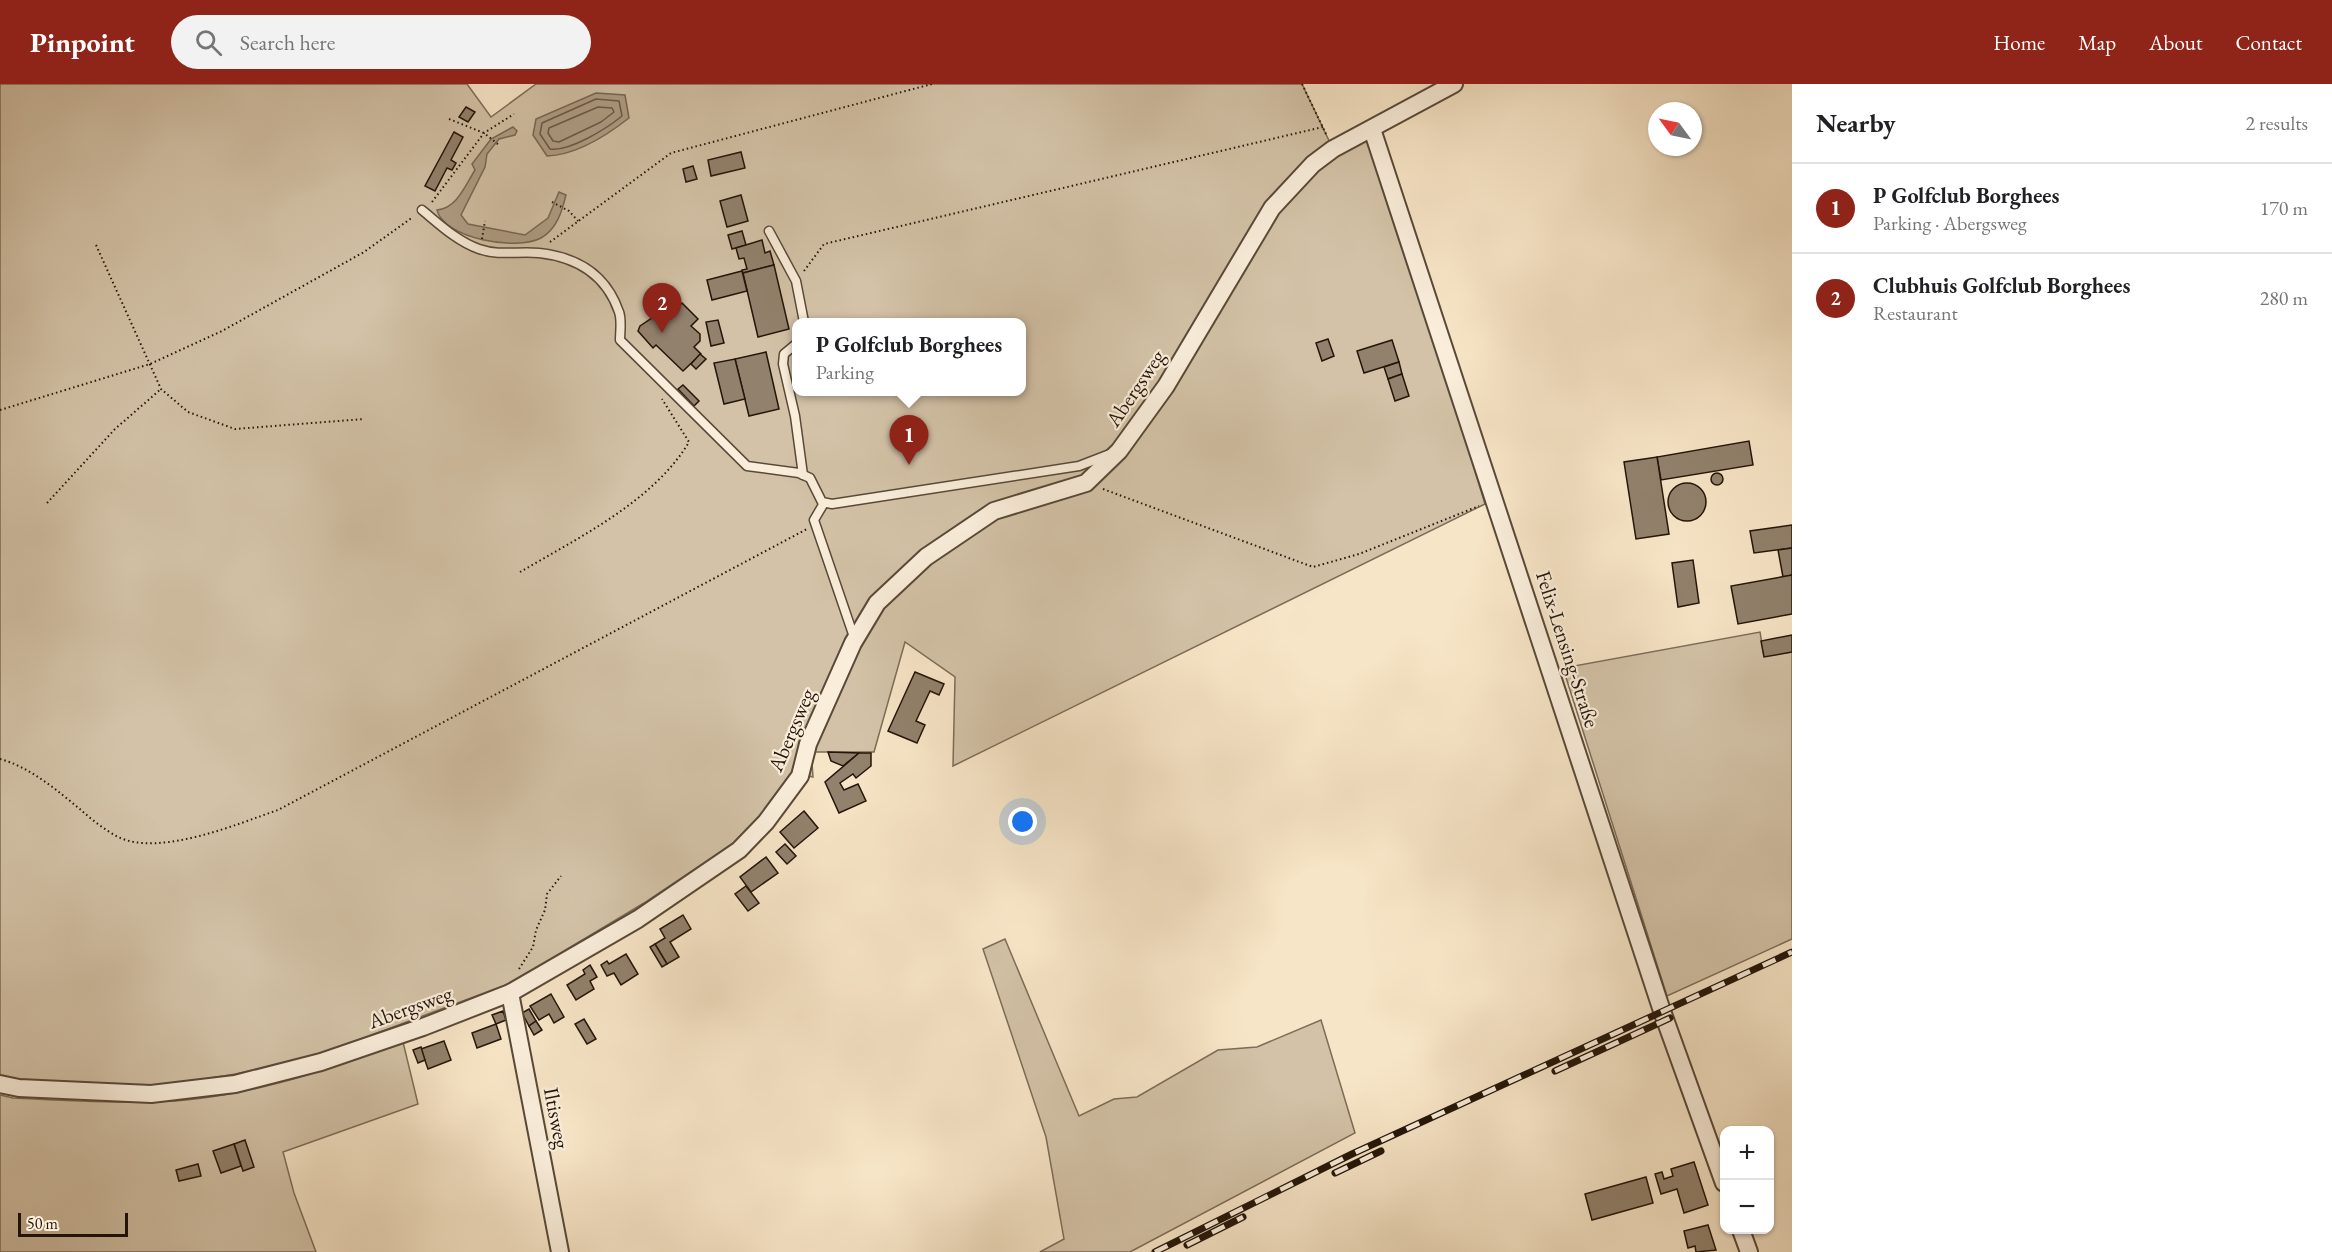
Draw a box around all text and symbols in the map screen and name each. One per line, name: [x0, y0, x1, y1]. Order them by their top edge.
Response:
search box: [171, 15, 591, 69]
text: Pinpoint: [30, 24, 135, 60]
icon: search: [192, 26, 225, 59]
text: Search here: [240, 28, 335, 57]
text: Home: [1993, 29, 2045, 56]
text: Map: [2078, 29, 2116, 56]
text: About: [2149, 29, 2202, 56]
text: Contact: [2235, 29, 2302, 56]
north arrow: [1648, 102, 1702, 156]
text: Nearby: [1816, 106, 1896, 140]
text: 2 results: [2245, 110, 2308, 136]
text: P Golfclub Borghees: [1873, 181, 2059, 210]
text: 1: [1830, 195, 1841, 221]
text: 170 m: [2260, 195, 2308, 221]
text: Parking · Abergsweg: [1873, 210, 2027, 236]
text: Clubhuis Golfclub Borghees: [1873, 271, 2130, 300]
pin: 2: [642, 284, 682, 333]
text: 2: [1830, 285, 1841, 311]
text: 280 m: [2260, 285, 2308, 311]
text: Restaurant: [1873, 300, 1958, 326]
popup: [792, 318, 1026, 396]
text: P Golfclub Borghees: [816, 330, 1002, 359]
street label: Abergsweg: [1099, 343, 1171, 433]
text: Parking: [816, 359, 874, 385]
pin: 1: [890, 416, 928, 465]
street label: Felix-Lensing-Straße: [1530, 567, 1606, 731]
street label: Abergsweg: [761, 684, 821, 777]
your location: [1008, 807, 1037, 836]
street label: Abergsweg: [363, 979, 457, 1035]
street label: Iltisweg: [538, 1085, 576, 1152]
map controls: [1720, 1126, 1774, 1234]
button: +: [1720, 1126, 1774, 1180]
button: −: [1720, 1180, 1774, 1234]
scale bar: [18, 1210, 128, 1238]
text: 50 m: [27, 1213, 58, 1234]

